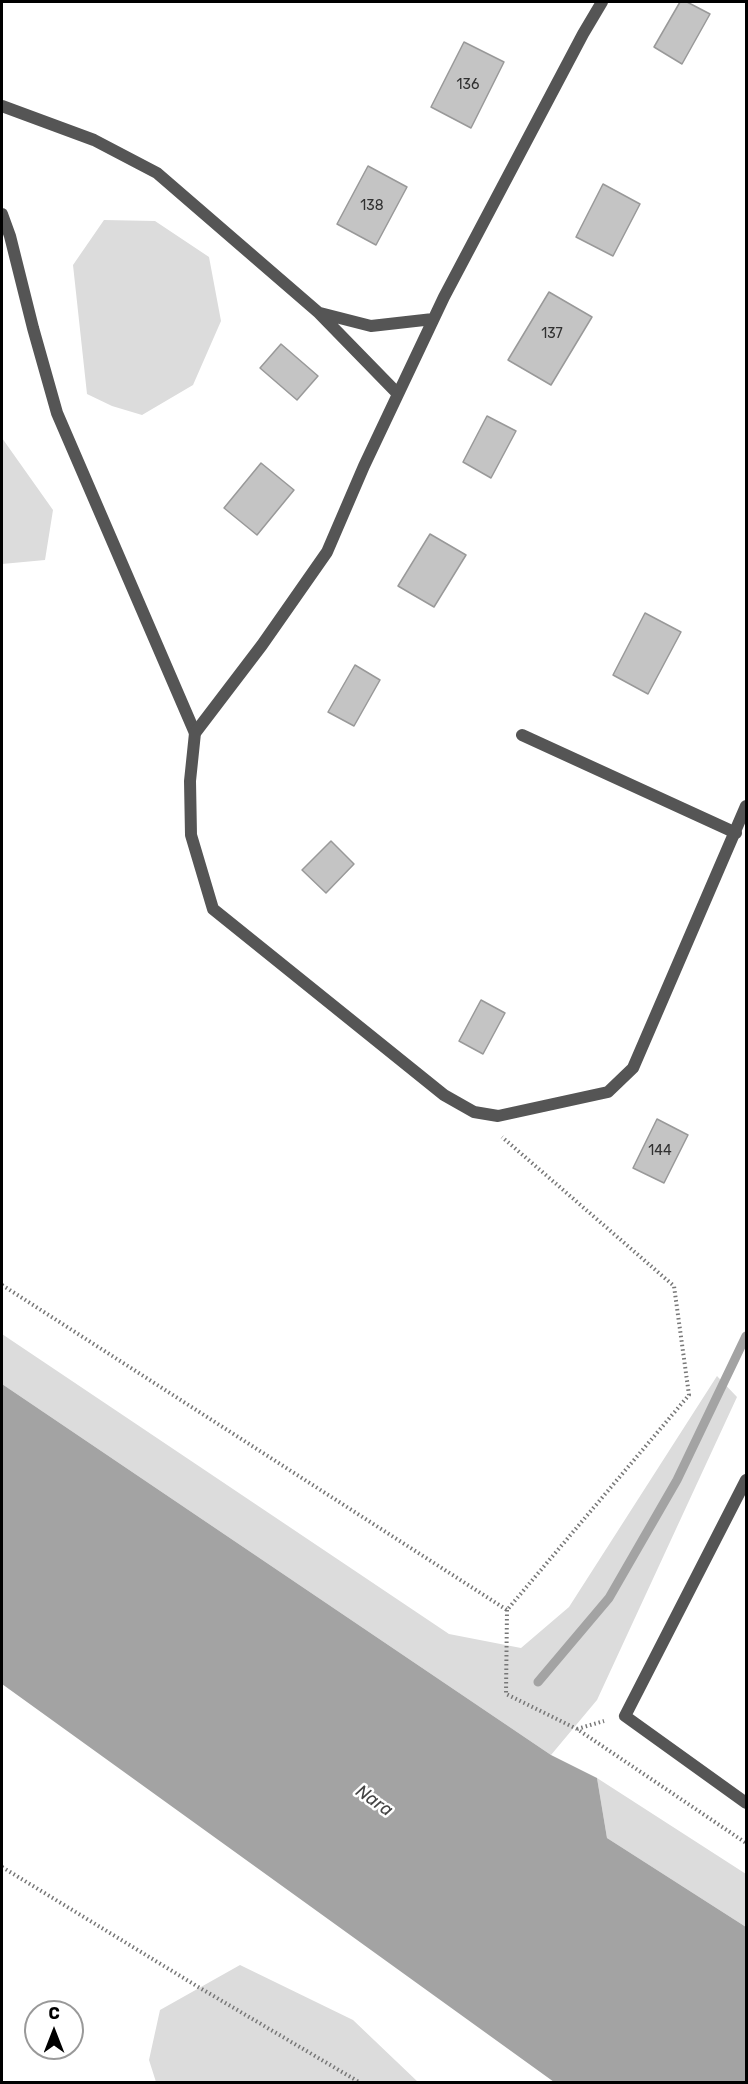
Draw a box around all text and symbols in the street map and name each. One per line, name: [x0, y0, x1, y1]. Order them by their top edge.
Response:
house number: 136: [457, 77, 479, 93]
house number: 138: [360, 198, 384, 214]
house number: 137: [541, 326, 563, 342]
house number: 144: [648, 1143, 672, 1159]
water label: Nara: [351, 1781, 397, 1821]
north arrow: [24, 2000, 84, 2060]
text: С: [48, 2004, 60, 2023]

